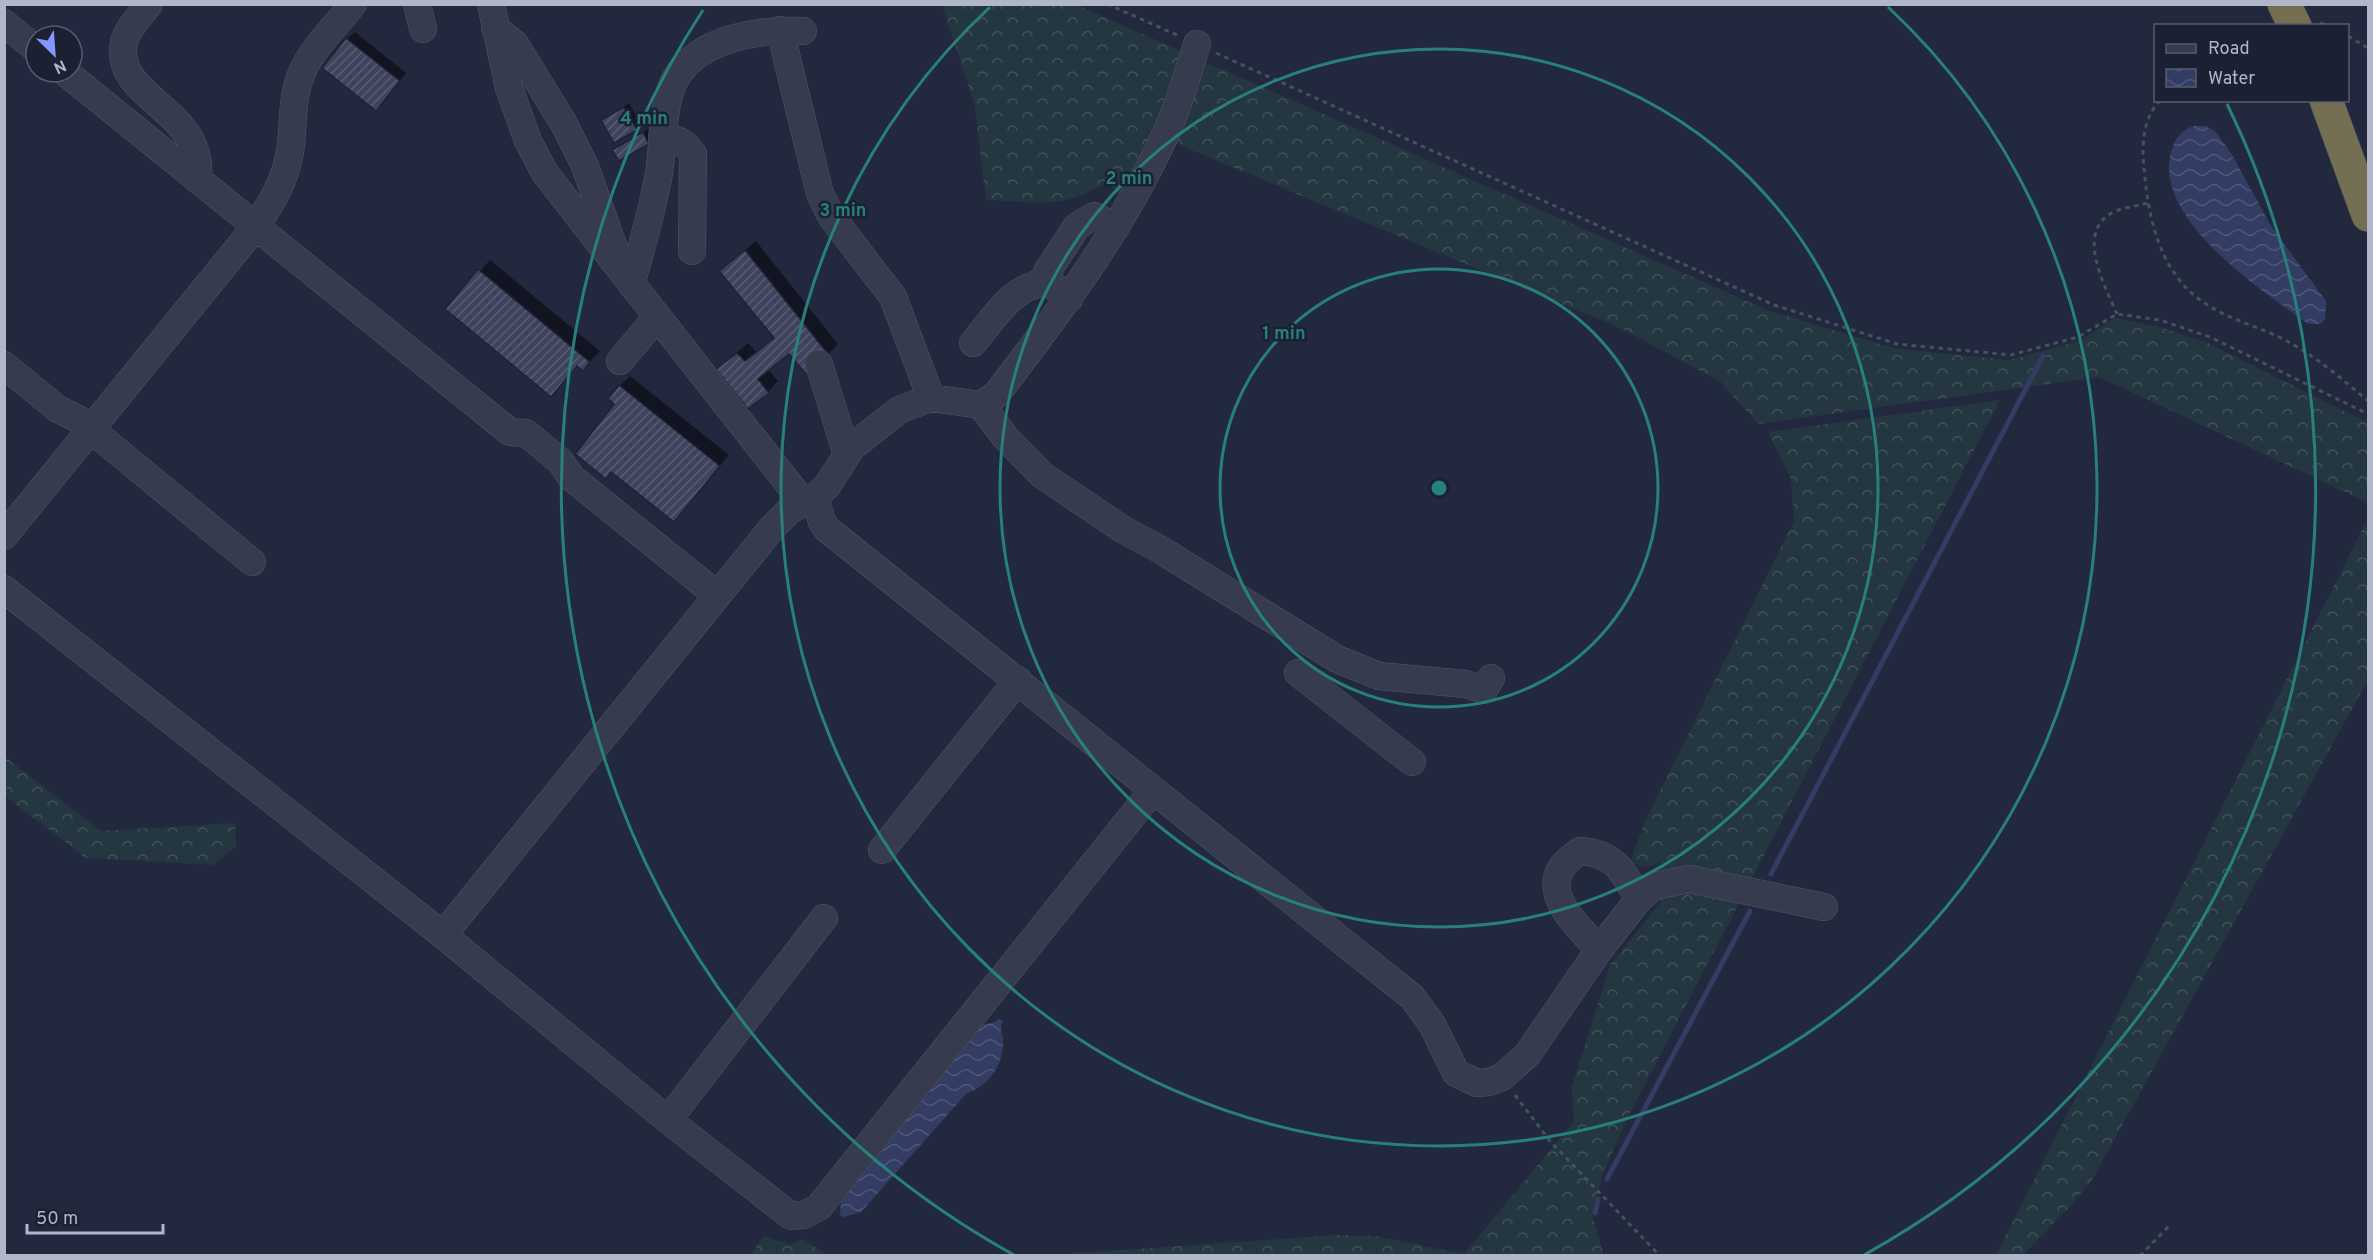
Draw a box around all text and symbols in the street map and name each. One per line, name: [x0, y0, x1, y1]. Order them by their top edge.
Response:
north arrow: [24, 24, 84, 84]
legend: [2154, 24, 2349, 102]
text: Road: [2208, 38, 2250, 61]
text: N: [50, 54, 69, 77]
text: Water: [2208, 68, 2255, 91]
text: 4 min: [620, 108, 668, 131]
text: 2 min: [1105, 168, 1153, 191]
text: 3 min: [820, 200, 866, 223]
text: 1 min: [1262, 323, 1306, 346]
centre of rings: [1429, 478, 1449, 498]
scale bar: [27, 1197, 164, 1235]
text: 50 m: [36, 1208, 78, 1231]

